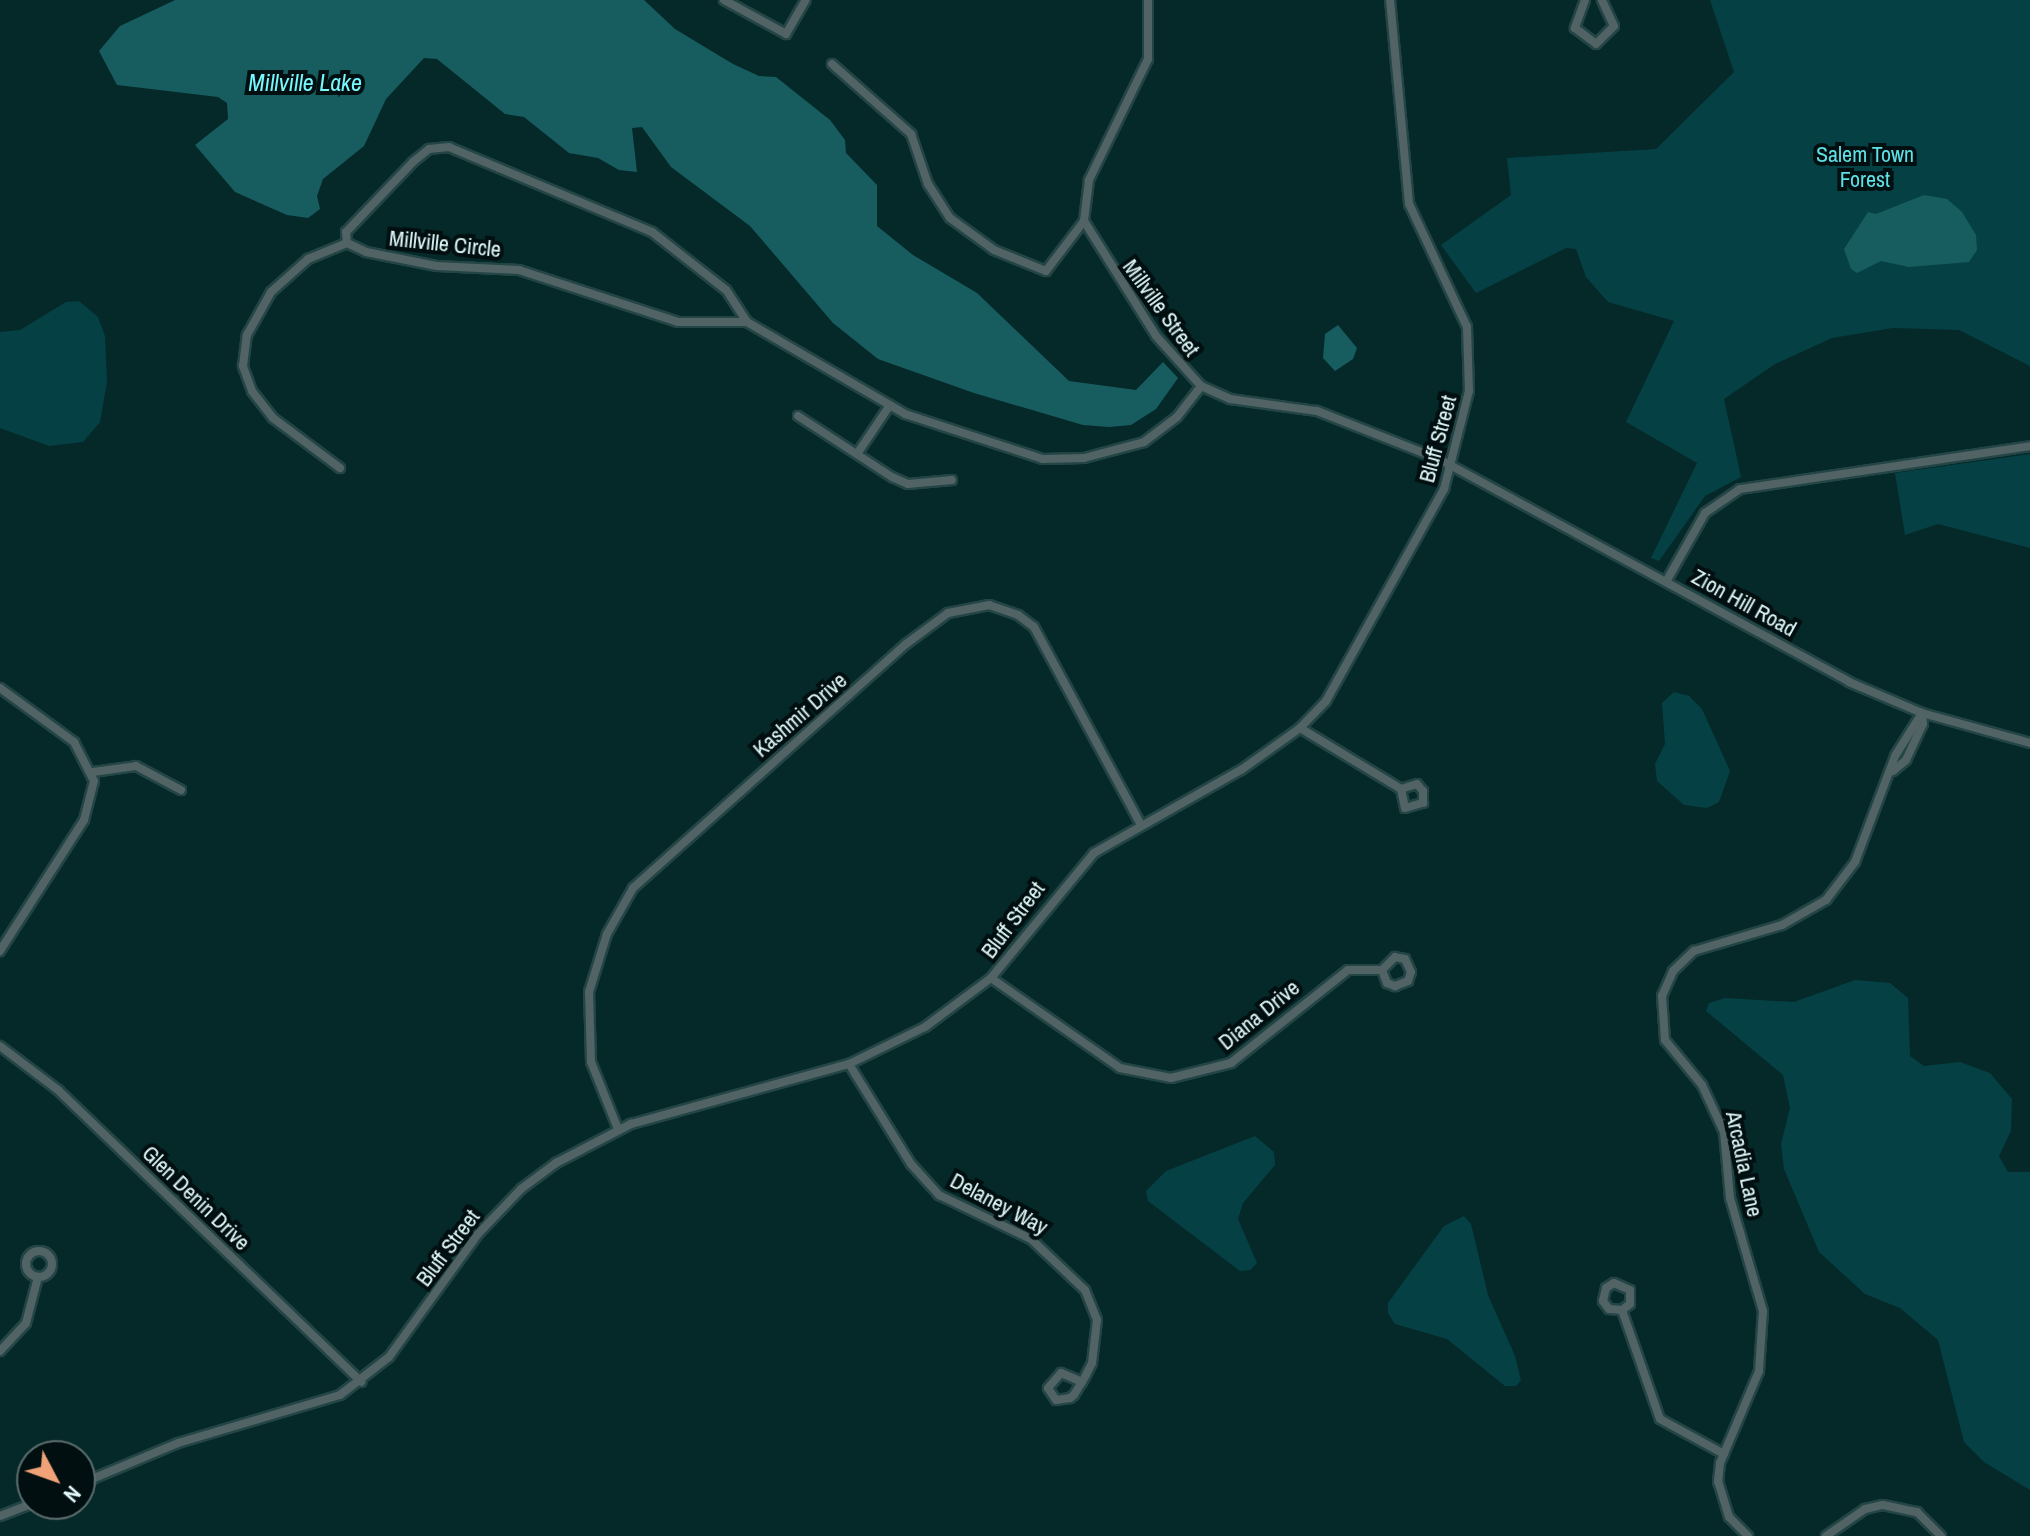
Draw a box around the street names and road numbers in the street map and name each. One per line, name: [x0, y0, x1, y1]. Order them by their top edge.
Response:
street label: Millville Circle: [388, 225, 502, 263]
street label: Millville Street: [1117, 254, 1205, 362]
street label: Bluff Street: [1414, 393, 1462, 485]
street label: Zion Hill Road: [1687, 564, 1801, 642]
street label: Kashmir Drive: [748, 667, 852, 763]
street label: Bluff Street: [976, 877, 1050, 963]
street label: Diana Drive: [1213, 974, 1305, 1056]
street label: Arcadia Lane: [1720, 1109, 1768, 1219]
street label: Glen Denin Drive: [137, 1140, 255, 1256]
street label: Delaney Way: [946, 1167, 1052, 1241]
street label: Bluff Street: [411, 1205, 485, 1291]

